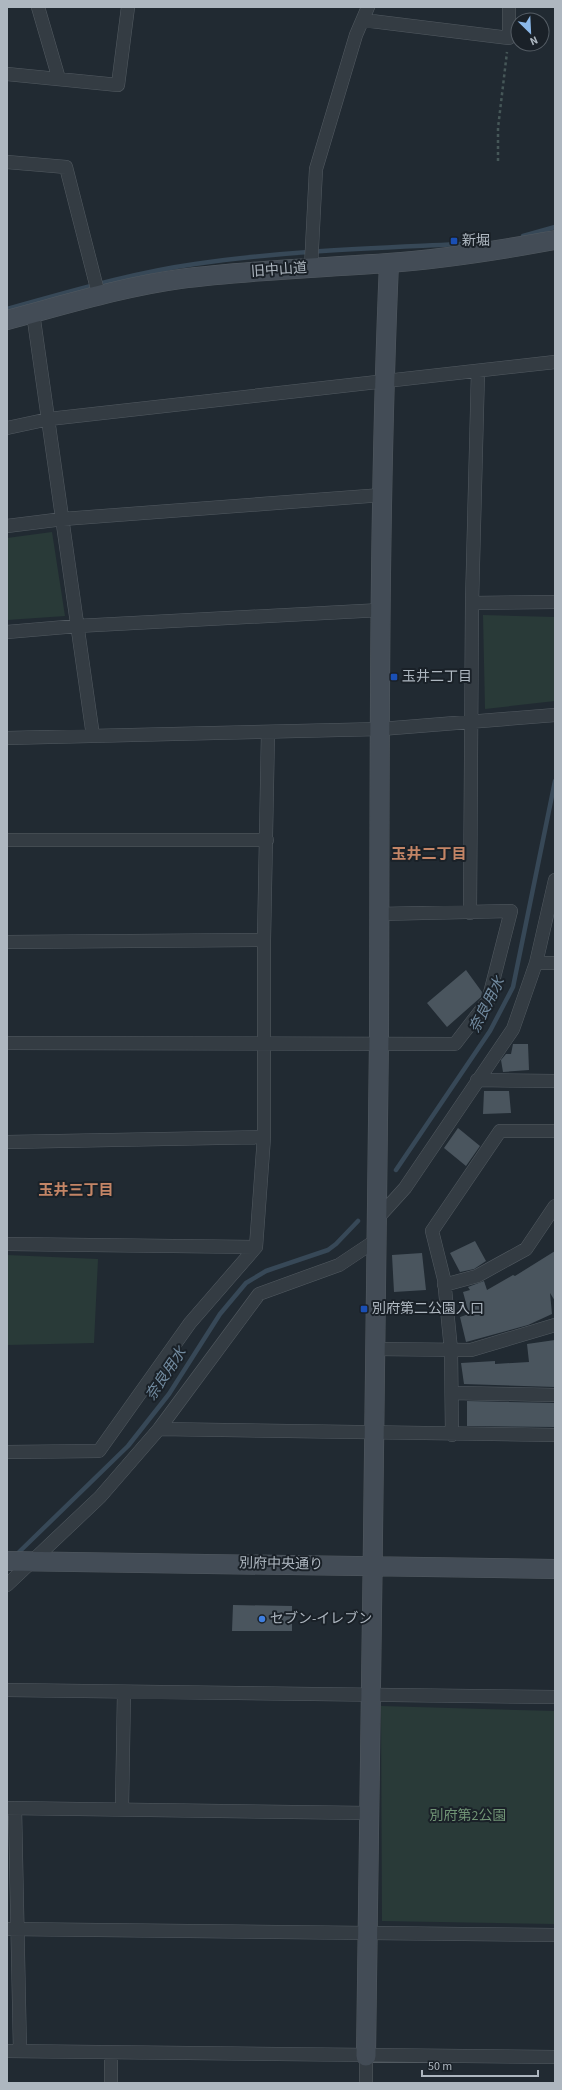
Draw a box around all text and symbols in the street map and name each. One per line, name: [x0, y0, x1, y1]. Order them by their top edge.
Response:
north arrow: [510, 12, 550, 52]
text: N: [527, 32, 540, 49]
place label: 新堀: [462, 231, 490, 251]
marker: 新堀: [449, 236, 459, 246]
street label: 旧中山道: [250, 258, 308, 282]
place label: 玉井二丁目: [402, 667, 472, 687]
marker: 玉井二丁目: [389, 672, 399, 682]
district label: 玉井二丁目: [391, 844, 467, 865]
water label: 奈良用水: [464, 972, 511, 1037]
district label: 玉井三丁目: [38, 1180, 114, 1201]
place label: 別府第二公園入口: [372, 1299, 484, 1319]
marker: 別府第二公園入口: [359, 1304, 369, 1314]
water label: 奈良用水: [141, 1342, 193, 1405]
street label: 別府中央通り: [239, 1553, 323, 1575]
place label: セブン-イレブン: [270, 1609, 372, 1629]
marker: セブン-イレブン: [257, 1614, 267, 1624]
park label: 別府第2公園: [430, 1806, 506, 1826]
scale bar: [422, 2052, 538, 2078]
text: 50 m: [428, 2058, 452, 2075]

